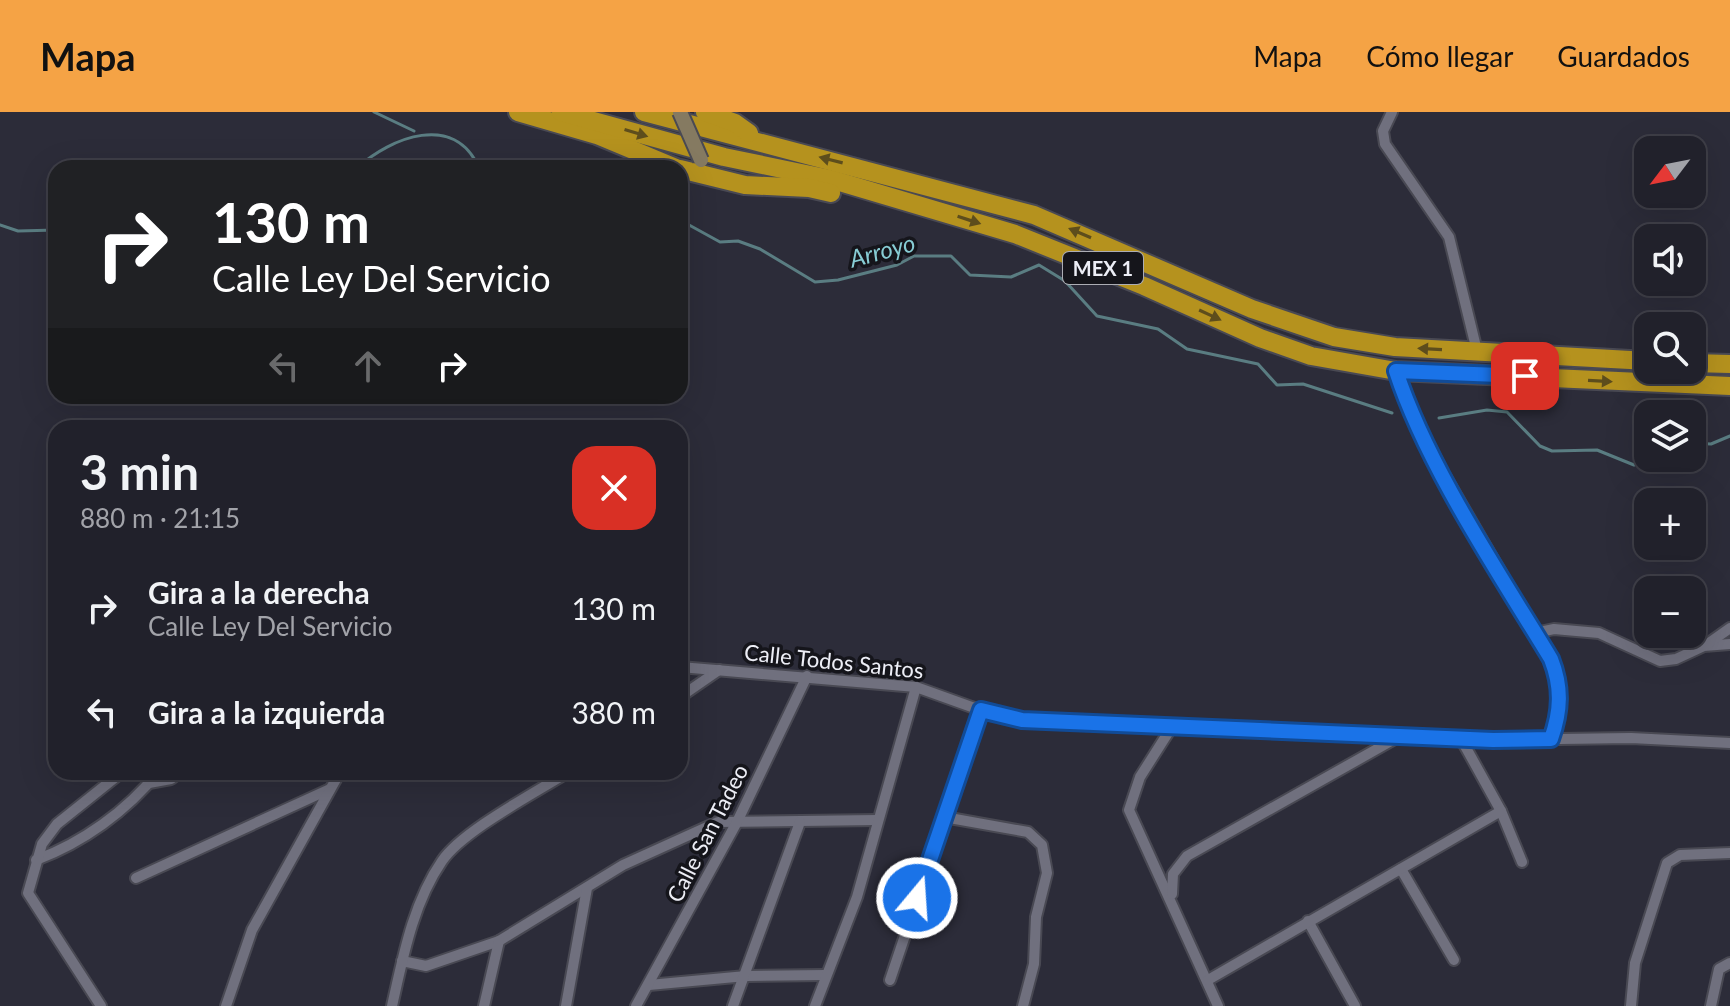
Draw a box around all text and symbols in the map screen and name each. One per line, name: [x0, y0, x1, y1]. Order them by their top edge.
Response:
text: Mapa: [40, 33, 136, 79]
text: Mapa: [1253, 39, 1322, 73]
text: Cómo llegar: [1366, 39, 1513, 73]
text: Guardados: [1557, 39, 1690, 73]
one-way arrow: [624, 127, 648, 140]
north arrow: [1634, 136, 1706, 208]
map controls: [1634, 136, 1706, 648]
one-way arrow: [818, 153, 843, 165]
text: 130 m: [212, 188, 370, 255]
icon: right: [80, 192, 184, 296]
one-way arrow: [957, 214, 981, 226]
button: sound: [1634, 224, 1706, 296]
water label: Arroyo: [845, 227, 918, 273]
one-way arrow: [1068, 227, 1092, 240]
road number: MEX 1: [1063, 252, 1143, 284]
text: Calle Ley Del Servicio: [212, 256, 551, 300]
one-way arrow: [1198, 309, 1222, 322]
button: search: [1634, 312, 1706, 384]
one-way arrow: [1417, 342, 1442, 355]
pin: [1491, 342, 1559, 410]
icon: left: [262, 344, 306, 388]
icon: ahead: [346, 344, 390, 388]
icon: right: [430, 344, 474, 388]
icon: arrive: [1503, 354, 1547, 398]
one-way arrow: [1588, 375, 1613, 388]
button: layers: [1634, 400, 1706, 472]
text: 3 min: [80, 443, 199, 500]
button: close: [572, 446, 656, 530]
button: +: [1634, 488, 1706, 560]
text: 880 m · 21:15: [80, 502, 240, 534]
text: Gira a la derecha: [148, 574, 370, 610]
button: −: [1634, 576, 1706, 648]
icon: right: [80, 586, 124, 630]
text: 130 m: [571, 590, 656, 626]
text: Calle Ley Del Servicio: [148, 610, 393, 642]
street label: Calle Todos Santos: [743, 638, 925, 684]
icon: left: [80, 690, 124, 734]
text: Gira a la izquierda: [148, 694, 385, 730]
text: 380 m: [571, 694, 656, 730]
street label: Calle San Tadeo: [661, 760, 753, 906]
position arrow: [875, 856, 959, 940]

